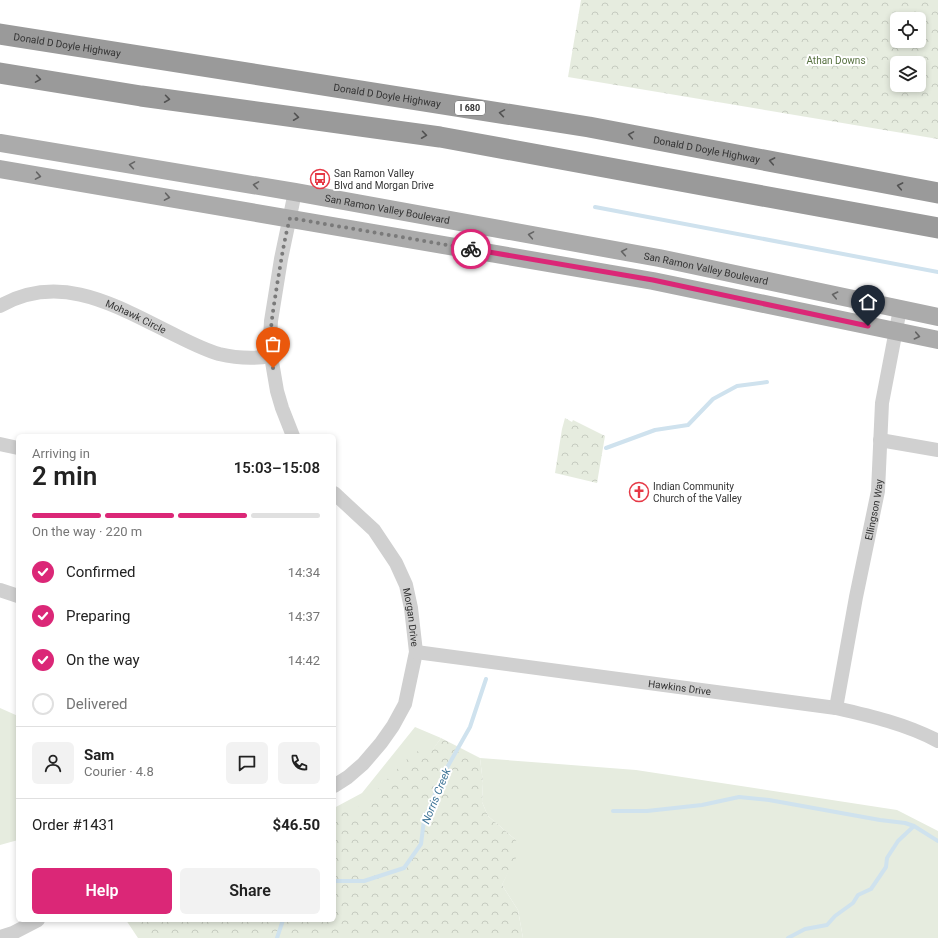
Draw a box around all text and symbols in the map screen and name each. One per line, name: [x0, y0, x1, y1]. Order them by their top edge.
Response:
map controls: [890, 12, 926, 92]
button: locate: [890, 12, 926, 48]
street label: Donald D Doyle Highway: [13, 31, 122, 59]
park label: Athan Downs: [806, 55, 866, 66]
button: layers: [890, 56, 926, 92]
one-way arrow: [35, 74, 42, 83]
street label: Donald D Doyle Highway: [333, 82, 442, 110]
one-way arrow: [164, 94, 170, 103]
road number: I 680: [455, 101, 485, 115]
one-way arrow: [499, 109, 505, 118]
one-way arrow: [293, 112, 299, 121]
one-way arrow: [421, 130, 427, 139]
one-way arrow: [627, 131, 634, 139]
street label: Donald D Doyle Highway: [652, 134, 761, 165]
one-way arrow: [769, 157, 775, 166]
one-way arrow: [129, 161, 136, 170]
bus stop icon: San Ramon Valley Blvd and Morgan Drive: [309, 168, 331, 190]
place label: San Ramon Valley Blvd and Morgan Drive: [334, 168, 434, 191]
one-way arrow: [35, 171, 42, 180]
one-way arrow: [253, 182, 259, 190]
one-way arrow: [897, 182, 903, 190]
one-way arrow: [164, 192, 170, 201]
street label: San Ramon Valley Boulevard: [324, 193, 451, 226]
courier: [451, 229, 491, 269]
one-way arrow: [528, 231, 534, 240]
icon: bike: [460, 238, 482, 260]
one-way arrow: [621, 248, 627, 256]
street label: San Ramon Valley Boulevard: [643, 250, 769, 287]
pin: [851, 285, 885, 326]
one-way arrow: [831, 291, 838, 299]
icon: home: [857, 291, 879, 313]
street label: Mohawk Circle: [104, 298, 168, 336]
pin: [256, 327, 290, 368]
one-way arrow: [913, 331, 920, 339]
icon: bag: [262, 333, 284, 355]
text: Arriving in: [32, 446, 90, 461]
text: 15:03–15:08: [234, 459, 320, 477]
text: 2 min: [32, 461, 97, 491]
street label: Ellingson Way: [863, 479, 885, 541]
church icon: Indian Community Church of the Valley: [628, 481, 650, 503]
place label: Indian Community Church of the Valley: [653, 481, 742, 504]
text: On the way · 220 m: [32, 524, 142, 539]
icon: check: [32, 561, 54, 583]
text: Confirmed: [66, 563, 136, 581]
text: 14:34: [288, 565, 320, 580]
street label: Morgan Drive: [401, 587, 420, 647]
icon: check: [32, 605, 54, 627]
text: Preparing: [66, 607, 130, 625]
text: 14:37: [288, 609, 320, 624]
icon: check: [32, 649, 54, 671]
text: On the way: [66, 651, 140, 669]
text: 14:42: [288, 653, 320, 668]
street label: Hawkins Drive: [648, 678, 712, 697]
text: Delivered: [66, 695, 128, 713]
button: person: [32, 742, 74, 784]
button: chat: [226, 742, 268, 784]
button: phone: [278, 742, 320, 784]
text: Sam: [84, 746, 114, 764]
text: Courier · 4.8: [84, 764, 154, 779]
water label: Norris Creek: [419, 766, 454, 826]
text: Order #1431: [32, 816, 115, 834]
text: $46.50: [273, 816, 320, 834]
button: Help: [32, 868, 172, 914]
button: Share: [180, 868, 320, 914]

